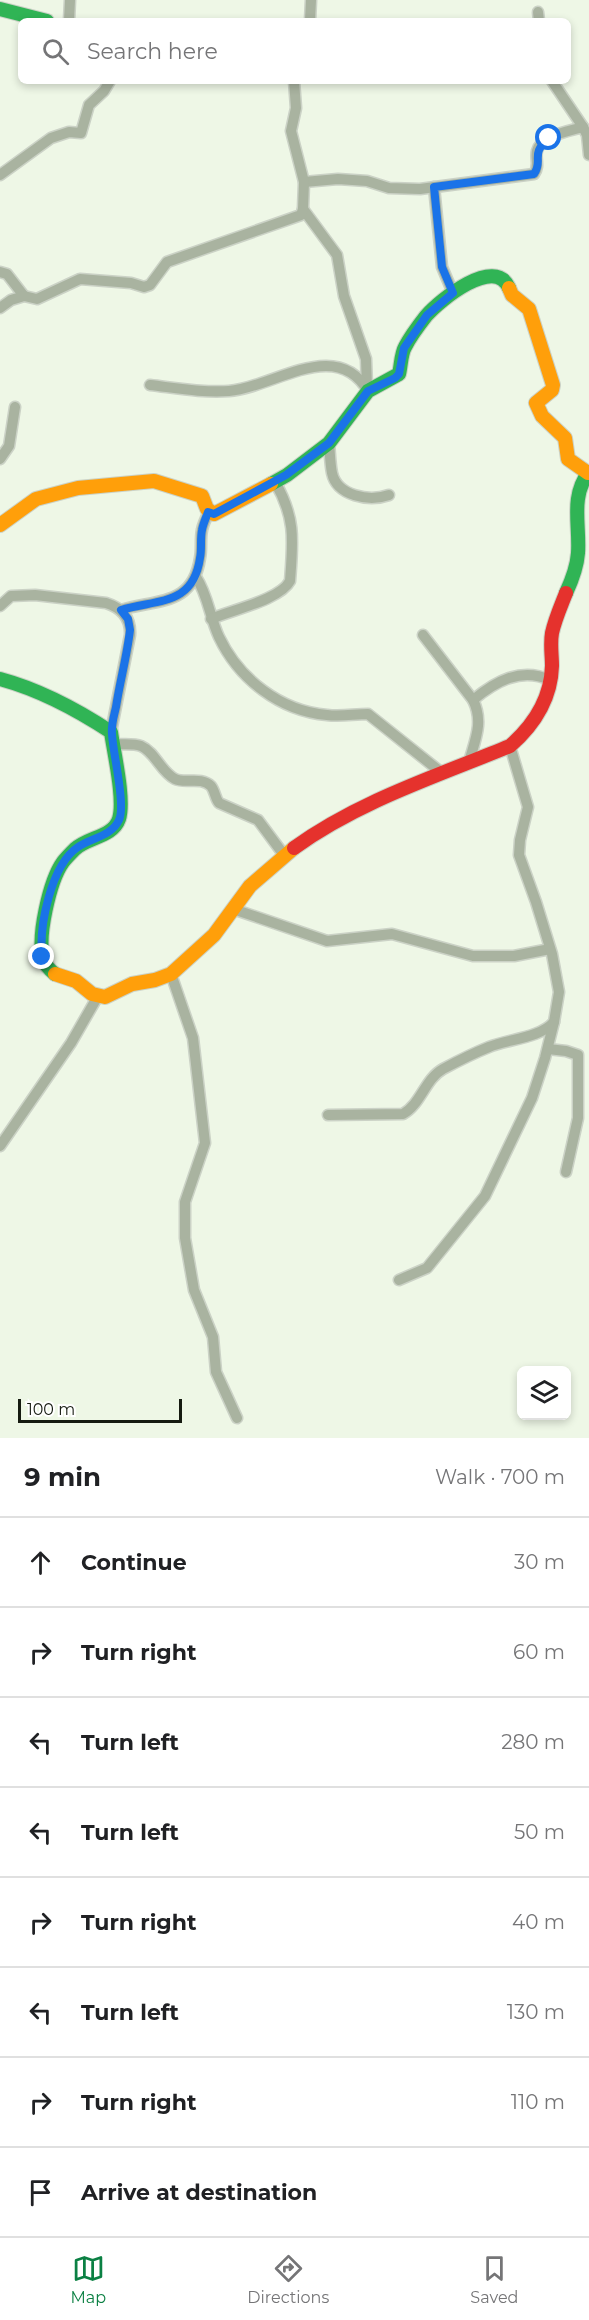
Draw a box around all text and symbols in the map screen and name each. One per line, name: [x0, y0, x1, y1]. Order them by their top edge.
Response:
search box: [18, 18, 571, 84]
icon: search: [39, 35, 72, 68]
text: Search here: [87, 38, 218, 65]
route start: [535, 124, 561, 150]
route end: [28, 943, 54, 969]
map controls: [517, 1366, 571, 1420]
button: layers: [517, 1366, 571, 1420]
scale bar: [18, 1396, 182, 1424]
text: 100 m: [27, 1400, 75, 1419]
text: 9 min: [24, 1461, 101, 1493]
text: Walk · 700 m: [435, 1465, 565, 1489]
icon: ahead: [24, 1546, 57, 1579]
text: Continue: [81, 1549, 187, 1576]
text: 30 m: [514, 1550, 565, 1574]
icon: right: [24, 1636, 57, 1669]
text: Turn right: [81, 1639, 196, 1666]
text: 60 m: [513, 1640, 565, 1664]
icon: left: [24, 1726, 57, 1759]
text: Turn left: [81, 1729, 179, 1756]
text: 280 m: [501, 1730, 565, 1754]
icon: left: [24, 1816, 57, 1849]
text: Turn left: [81, 1819, 179, 1846]
text: 50 m: [514, 1820, 565, 1844]
icon: right: [24, 1906, 57, 1939]
text: Turn right: [81, 1909, 196, 1936]
text: 40 m: [512, 1910, 565, 1934]
icon: left: [24, 1996, 57, 2029]
text: Turn left: [81, 1999, 179, 2026]
text: 130 m: [507, 2000, 565, 2024]
icon: right: [24, 2086, 57, 2119]
text: Turn right: [81, 2089, 196, 2116]
text: 110 m: [511, 2090, 565, 2114]
icon: arrive: [24, 2176, 57, 2209]
text: Arrive at destination: [81, 2179, 317, 2206]
tab: Map: [71, 2252, 106, 2307]
tab: Directions: [247, 2252, 329, 2307]
tab: Saved: [470, 2252, 518, 2307]

